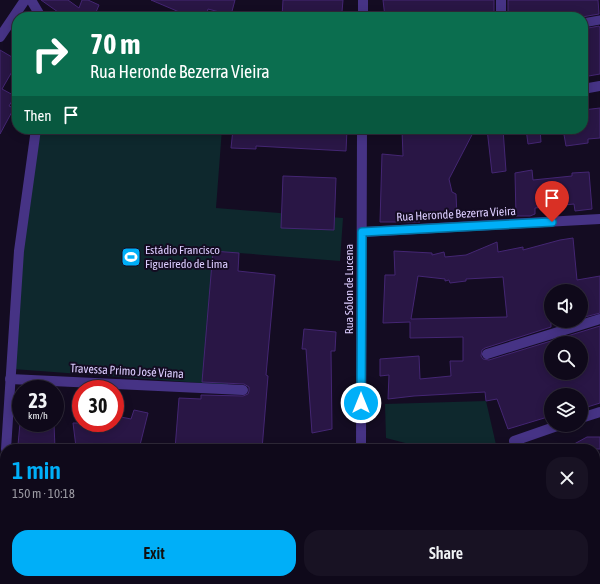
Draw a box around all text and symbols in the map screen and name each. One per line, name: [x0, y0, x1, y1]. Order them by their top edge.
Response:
icon: right: [24, 28, 76, 80]
text: 70 m: [90, 28, 140, 60]
text: Rua Heronde Bezerra Vieira: [90, 61, 270, 82]
icon: arrive: [60, 104, 82, 126]
text: Then: [24, 107, 52, 124]
pin: [535, 181, 569, 222]
icon: arrive: [541, 187, 563, 209]
street label: Rua Heronde Bezerra Vieira: [396, 204, 516, 224]
place label: Estádio Francisco Figueiredo de Lima: [145, 243, 228, 271]
street label: Rua Sólon de Lucena: [342, 244, 356, 334]
sports icon: Estádio Francisco Figueiredo de Lima: [120, 246, 142, 268]
map controls: [544, 284, 588, 432]
button: sound: [544, 284, 588, 328]
button: search: [544, 336, 588, 380]
street label: Travessa Primo José Viana: [70, 361, 184, 381]
speed limit sign: 30: [72, 380, 124, 432]
position arrow: [340, 382, 382, 424]
button: layers: [544, 388, 588, 432]
text: 23: [29, 389, 47, 412]
text: km/h: [28, 410, 48, 421]
text: 1 min: [12, 457, 61, 484]
button: close: [546, 457, 588, 499]
text: 150 m · 10:18: [12, 486, 75, 501]
button: Exit: [12, 530, 296, 576]
button: Share: [304, 530, 588, 576]

